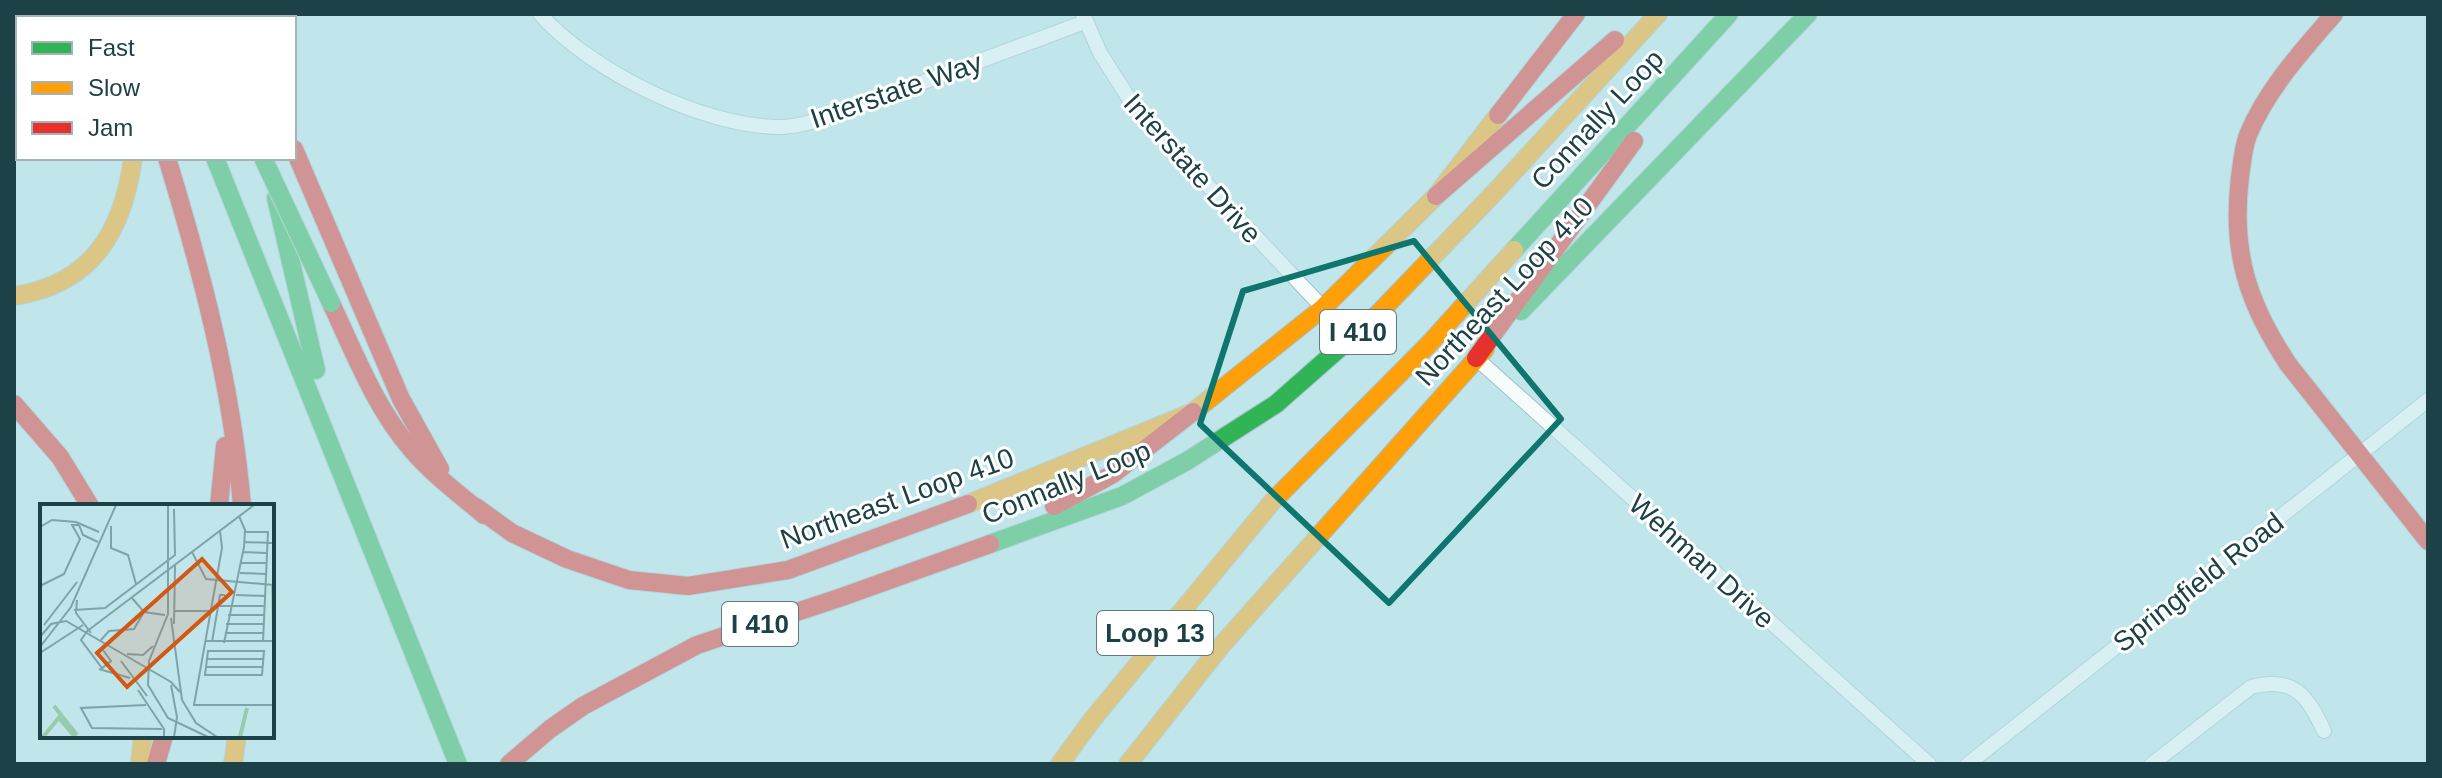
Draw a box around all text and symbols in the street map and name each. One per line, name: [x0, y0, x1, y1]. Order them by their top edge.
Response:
legend: [16, 16, 296, 160]
text: Fast: [88, 34, 135, 61]
street label: Connally Loop: [1525, 43, 1670, 195]
street label: Interstate Way: [806, 47, 986, 134]
text: Slow: [88, 74, 141, 101]
street label: Interstate Drive: [1118, 87, 1268, 249]
text: Jam: [88, 114, 133, 141]
street label: Northeast Loop 410: [1409, 191, 1600, 392]
road number: I 410: [1320, 310, 1396, 354]
street label: Connally Loop: [977, 435, 1155, 530]
street label: Northeast Loop 410: [776, 442, 1018, 555]
street label: Wehman Drive: [1623, 488, 1781, 635]
inset map: [40, 504, 274, 738]
street label: Springfield Road: [2107, 506, 2289, 658]
road number: I 410: [722, 602, 798, 646]
road number: Loop 13: [1097, 611, 1213, 655]

